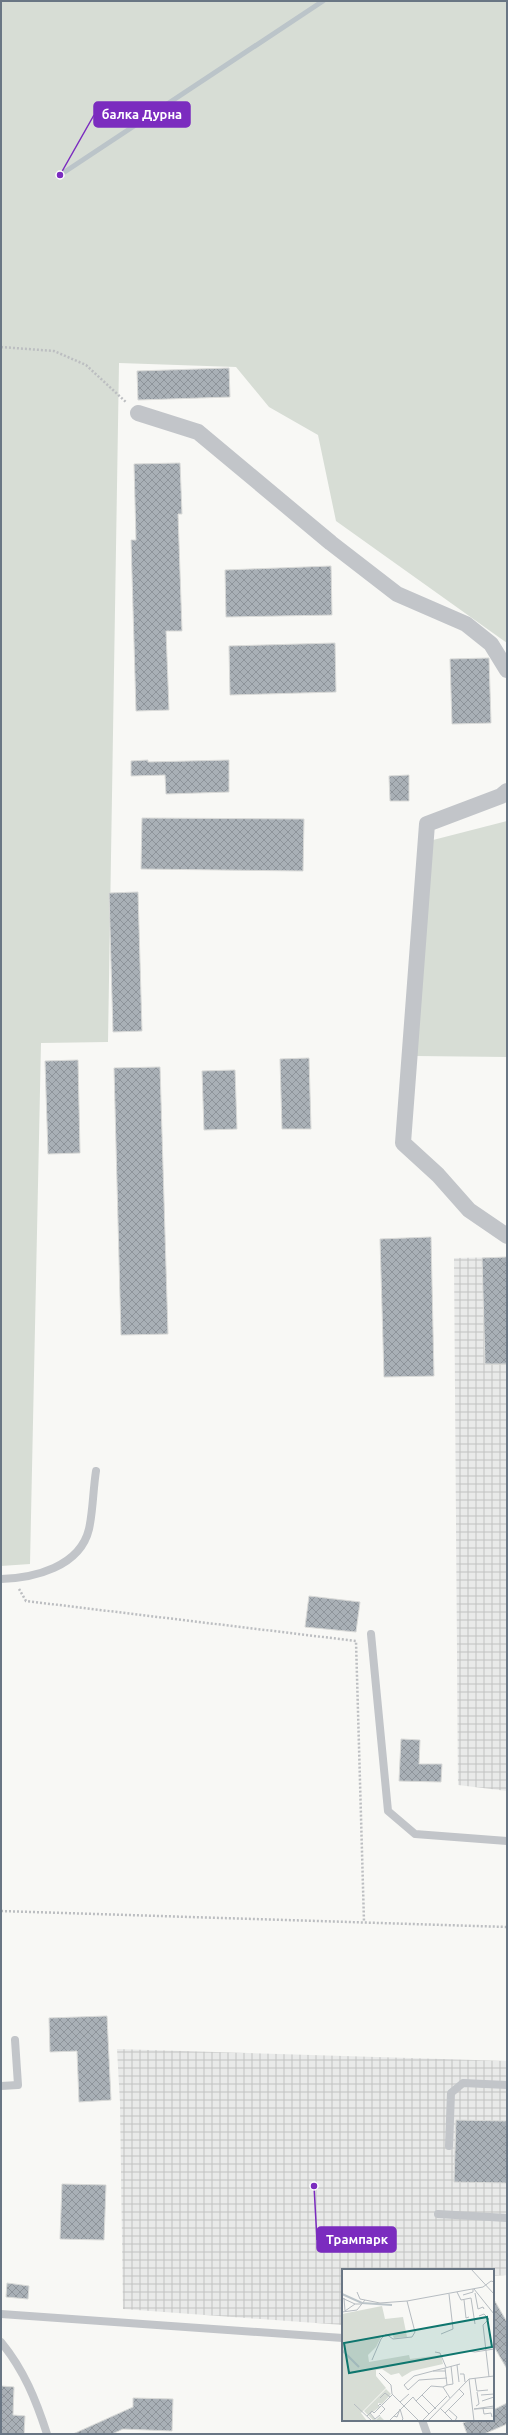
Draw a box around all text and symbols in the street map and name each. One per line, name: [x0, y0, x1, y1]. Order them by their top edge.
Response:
callout: балка Дурна: [94, 102, 190, 127]
text: балка Дурна: [102, 107, 182, 121]
callout: Трампарк: [317, 2227, 396, 2252]
text: Трампарк: [326, 2232, 389, 2246]
inset map: [342, 2269, 494, 2421]

